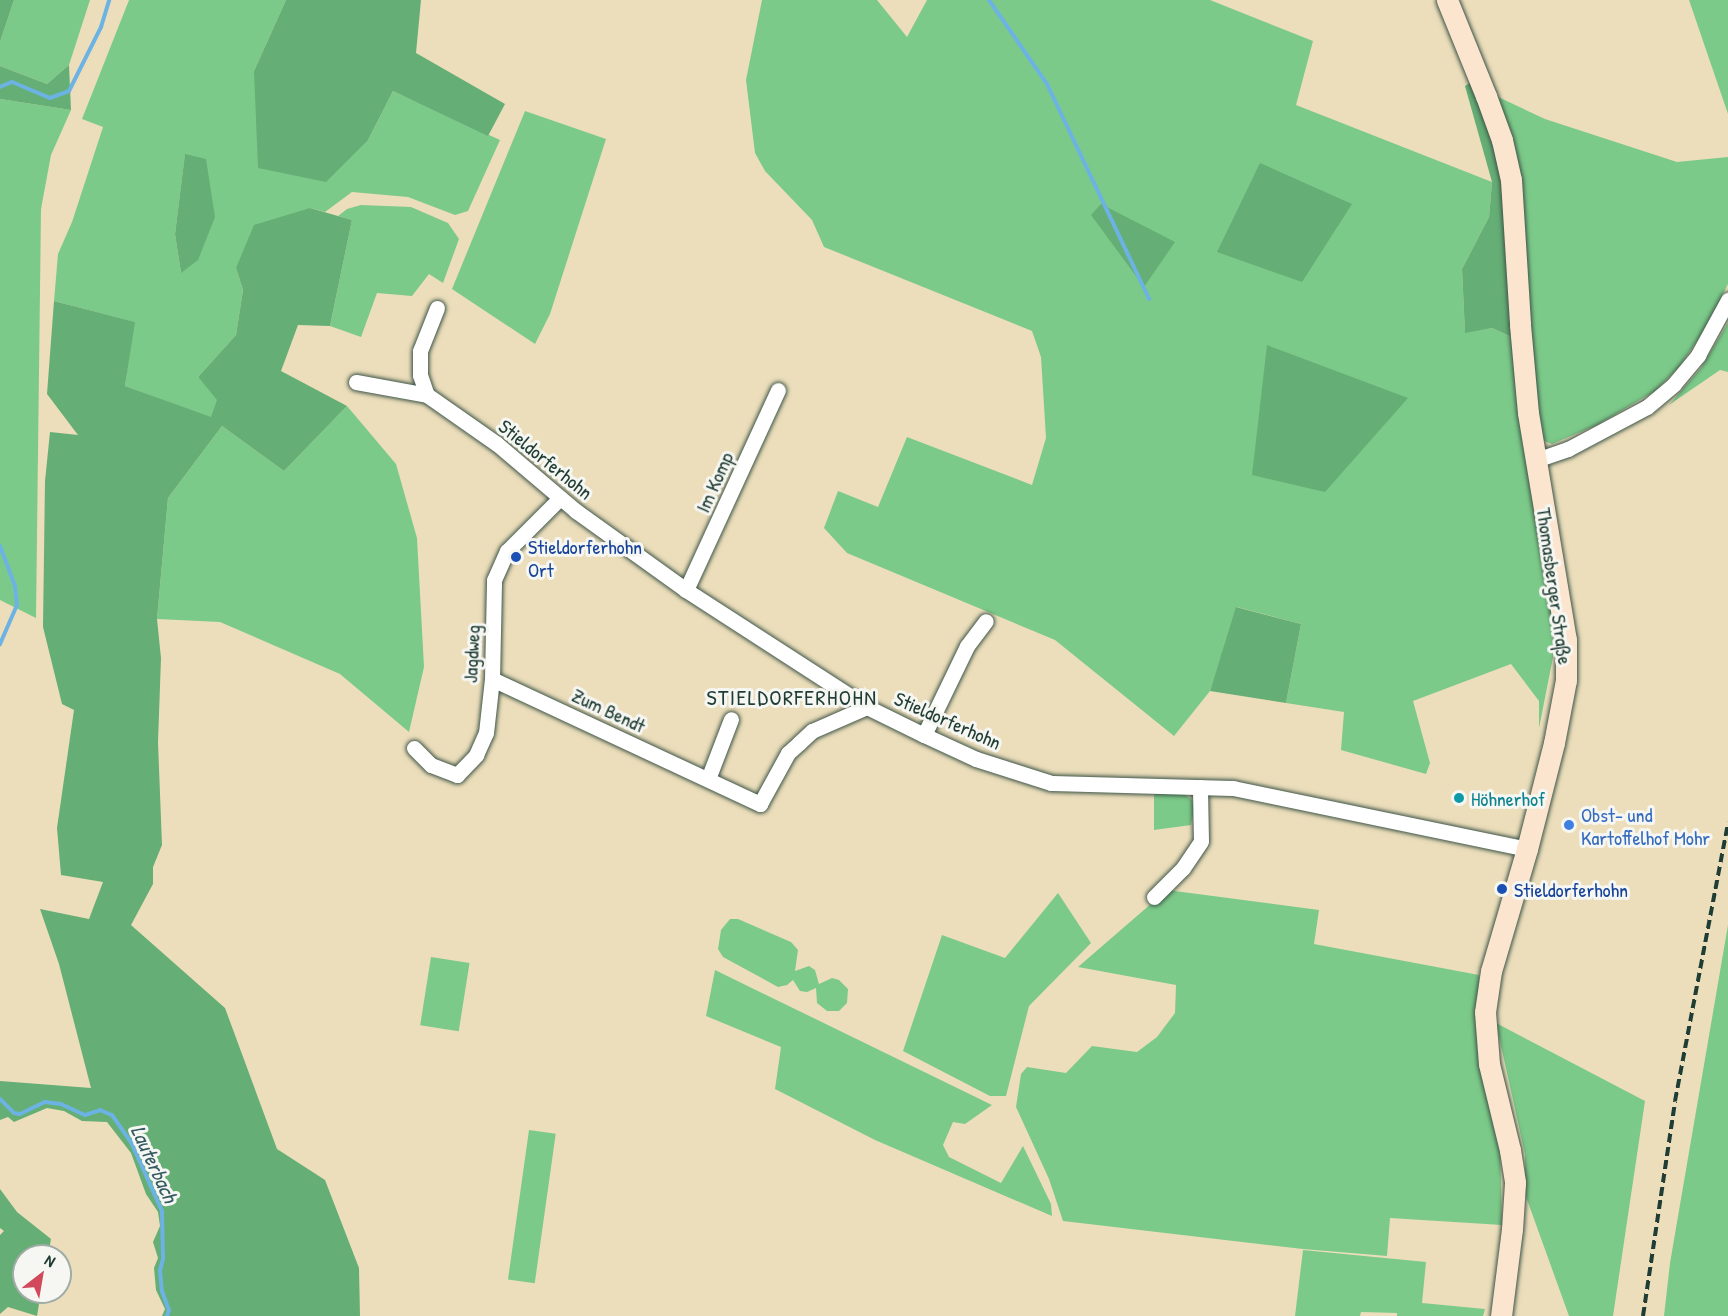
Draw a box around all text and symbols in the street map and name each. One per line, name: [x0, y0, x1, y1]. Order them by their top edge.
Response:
street label: Stieldorferhohn: [494, 414, 598, 504]
street label: Im Komp: [690, 448, 738, 516]
street label: Thomasberger Straße: [1532, 506, 1578, 666]
place label: Stieldorferhohn Ort: [528, 534, 642, 581]
marker: Stieldorferhohn Ort: [509, 550, 523, 564]
street label: Jagdweg: [457, 624, 485, 684]
street label: Zum Bendt: [569, 683, 649, 737]
district label: STIELDORFERHOHN: [706, 685, 878, 711]
street label: Stieldorferhohn: [891, 686, 1005, 754]
place label: Höhnerhof: [1471, 786, 1545, 810]
marker: Höhnerhof: [1452, 791, 1466, 805]
place label: Obst- und Kartoffelhof Mohr: [1581, 802, 1710, 849]
marker: Obst- und Kartoffelhof Mohr: [1562, 818, 1576, 832]
place label: Stieldorferhohn: [1514, 877, 1628, 901]
marker: Stieldorferhohn: [1495, 882, 1509, 896]
water label: Lauterbach: [125, 1122, 183, 1206]
north arrow: [12, 1244, 72, 1304]
text: N: [41, 1249, 60, 1272]

